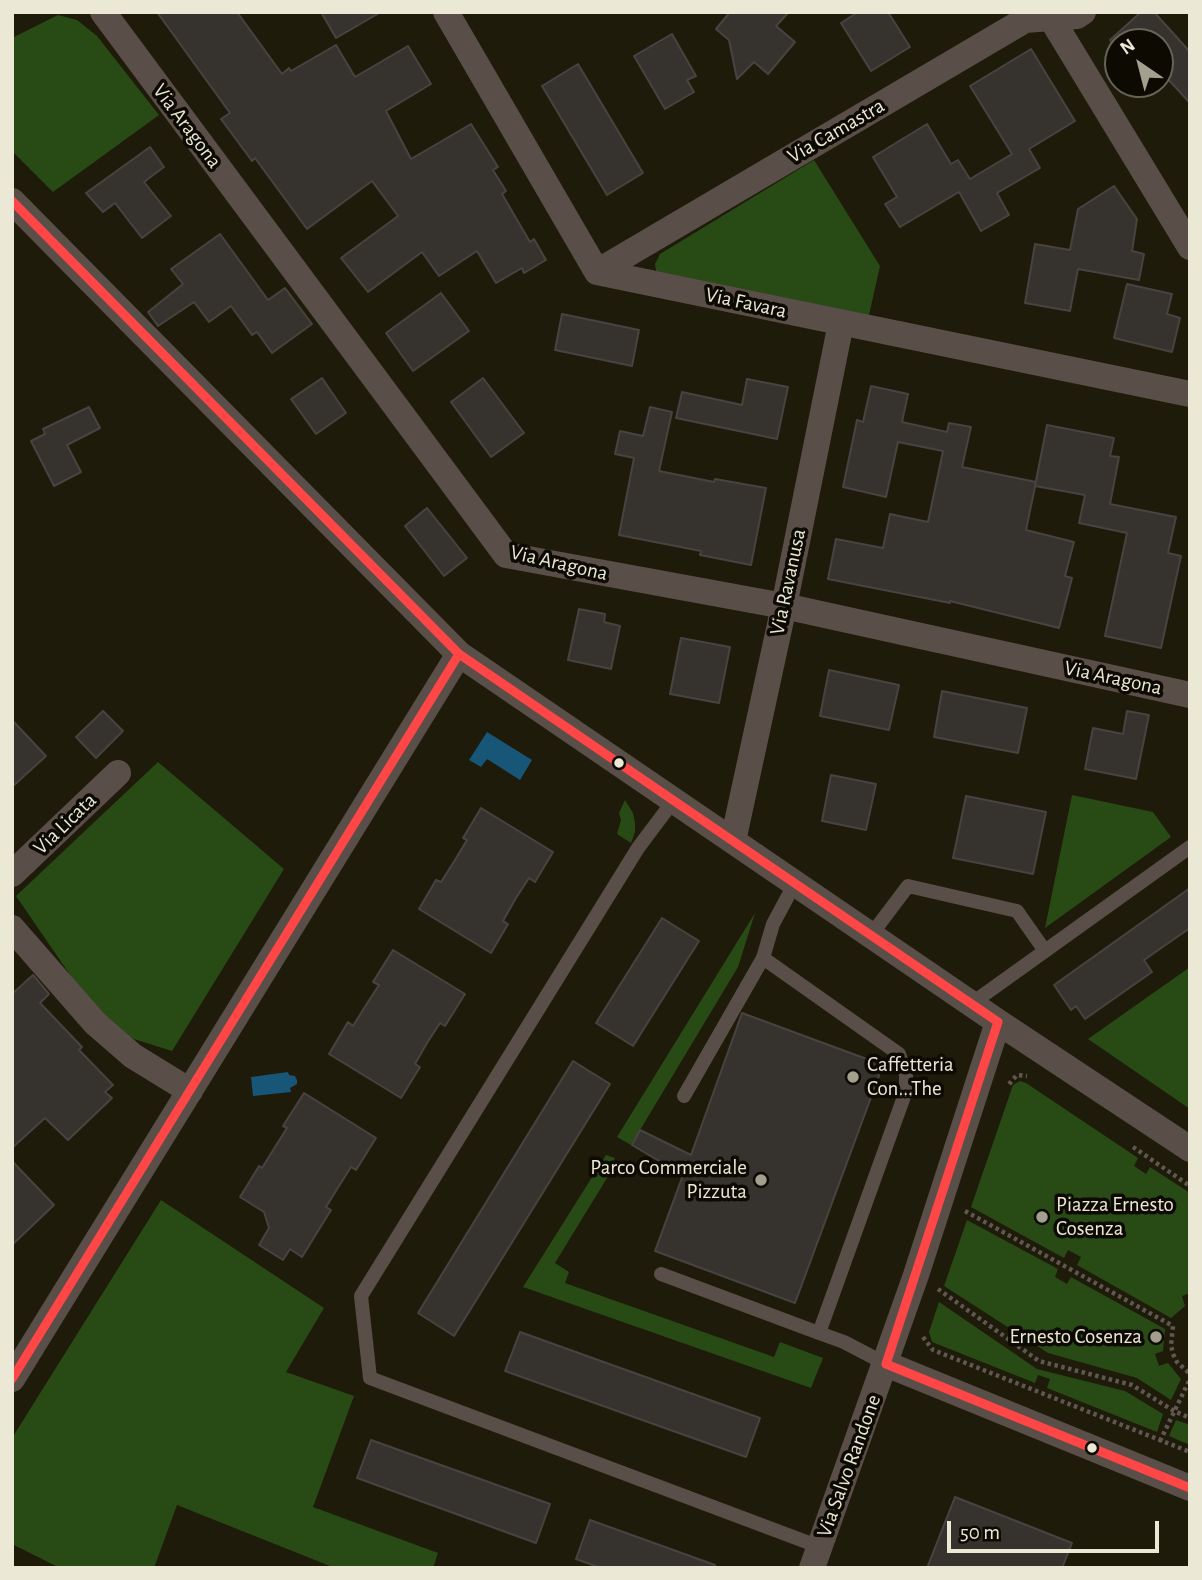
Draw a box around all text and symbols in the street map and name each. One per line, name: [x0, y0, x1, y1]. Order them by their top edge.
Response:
north arrow: [1104, 28, 1174, 98]
text: N: [1117, 35, 1139, 59]
street label: Via Aragona: [147, 79, 227, 173]
street label: Via Camastra: [783, 93, 889, 169]
street label: Via Favara: [703, 282, 789, 324]
street label: Via Ravanusa: [764, 527, 812, 637]
street label: Via Aragona: [508, 540, 610, 586]
street label: Via Aragona: [1062, 655, 1164, 701]
unlabelled marker: [612, 756, 626, 770]
street label: Via Licata: [28, 788, 102, 860]
place label: Caffetteria Con...The: [867, 1052, 954, 1102]
marker: Caffetteria Con...The: [845, 1069, 861, 1085]
place label: Parco Commerciale Pizzuta: [590, 1155, 747, 1205]
marker: Parco Commerciale Pizzuta: [753, 1172, 769, 1188]
place label: Piazza Ernesto Cosenza: [1056, 1192, 1174, 1242]
marker: Piazza Ernesto Cosenza: [1034, 1209, 1050, 1225]
place label: Ernesto Cosenza: [1009, 1324, 1142, 1350]
marker: Ernesto Cosenza: [1148, 1329, 1164, 1345]
street label: Via Salvo Randone: [812, 1391, 886, 1541]
unlabelled marker: [1085, 1441, 1099, 1455]
scale bar: [950, 1506, 1162, 1550]
text: 50 m: [960, 1522, 1000, 1543]

